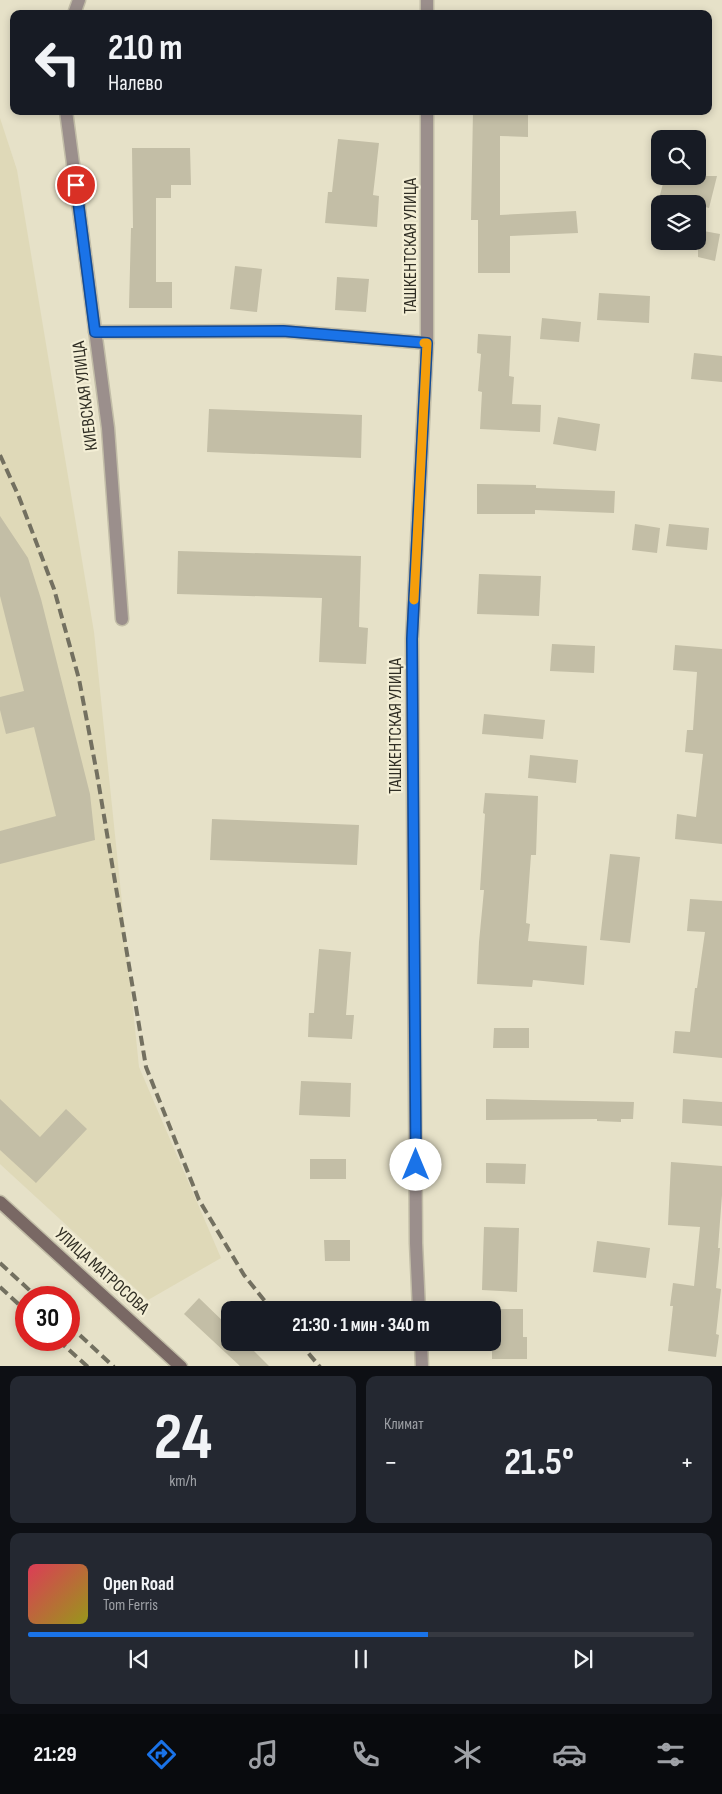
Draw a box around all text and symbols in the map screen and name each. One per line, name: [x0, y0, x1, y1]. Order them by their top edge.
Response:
text: 210 m: [108, 27, 182, 70]
icon: left: [25, 30, 90, 95]
text: Налево: [108, 70, 163, 97]
map controls: [651, 130, 706, 250]
button: search: [651, 130, 706, 185]
pin: [55, 164, 97, 206]
icon: arrive: [62, 171, 90, 199]
street label: ТАШКЕНТСКАЯ УЛИЦА: [400, 178, 421, 314]
button: layers: [651, 195, 706, 250]
street label: КИЕВСКАЯ УЛИЦА: [68, 340, 102, 452]
street label: ТАШКЕНТСКАЯ УЛИЦА: [385, 658, 406, 794]
position arrow: [389, 1138, 441, 1190]
street label: УЛИЦА МАТРОСОВА: [51, 1223, 154, 1319]
speed limit sign: 30: [15, 1286, 80, 1351]
text: 21:30 · 1 мин · 340 m: [292, 1314, 430, 1337]
text: 24: [154, 1400, 212, 1478]
text: Климат: [384, 1415, 424, 1434]
text: 21.5°: [504, 1440, 574, 1485]
text: −: [384, 1446, 398, 1479]
text: +: [680, 1446, 694, 1479]
text: km/h: [169, 1472, 197, 1491]
text: Open Road: [103, 1573, 174, 1596]
text: Tom Ferris: [103, 1596, 158, 1615]
icon: previous: [125, 1645, 153, 1673]
icon: pause: [347, 1645, 375, 1673]
icon: next: [569, 1645, 597, 1673]
icon: directions: [144, 1737, 179, 1772]
icon: music: [246, 1737, 281, 1772]
icon: phone: [348, 1737, 383, 1772]
icon: climate: [450, 1737, 485, 1772]
icon: car: [552, 1737, 587, 1772]
icon: filters: [653, 1737, 688, 1772]
text: 21:29: [33, 1741, 77, 1768]

